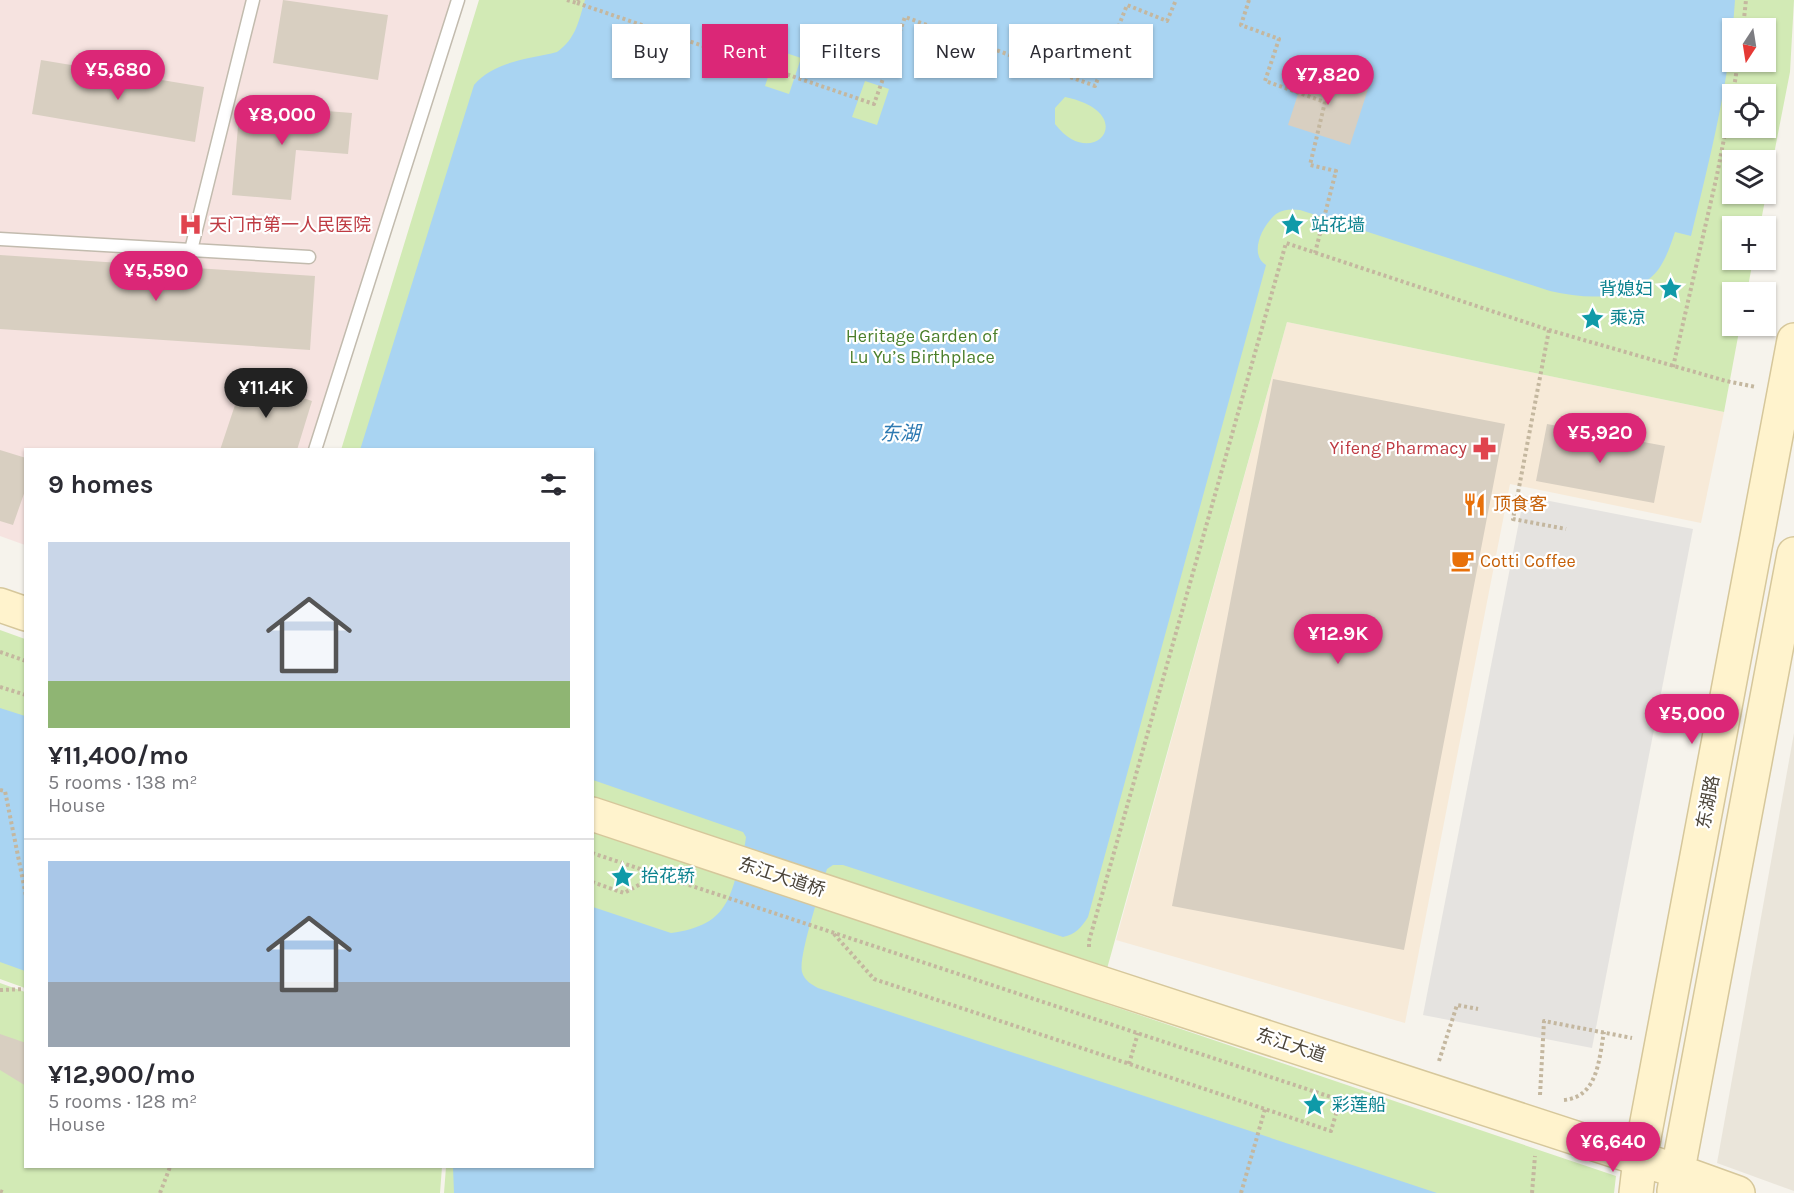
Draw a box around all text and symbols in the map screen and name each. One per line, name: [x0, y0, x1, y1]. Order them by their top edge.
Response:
north arrow: [1722, 18, 1776, 72]
map controls: [1722, 18, 1776, 336]
chip: Buy: [612, 24, 690, 78]
chip: Rent: [702, 24, 788, 78]
chip: Filters: [800, 24, 902, 78]
chip: New: [914, 24, 997, 78]
chip: Apartment: [1009, 24, 1153, 78]
pin: ¥5,680: [69, 50, 167, 101]
pin: ¥7,820: [1279, 55, 1377, 106]
text: ¥5,680: [85, 58, 151, 81]
text: ¥7,820: [1296, 63, 1360, 86]
button: locate: [1722, 84, 1776, 138]
pin: ¥8,000: [233, 95, 331, 146]
text: ¥8,000: [248, 103, 316, 126]
button: layers: [1722, 150, 1776, 204]
hospital icon: 天门市第一人民医院: [178, 212, 204, 238]
place icon: 站花墙: [1280, 212, 1306, 238]
place label: 天门市第一人民医院: [209, 214, 371, 236]
place label: 站花墙: [1311, 214, 1365, 236]
button: +: [1722, 216, 1776, 270]
pin: ¥5,590: [107, 251, 205, 302]
text: ¥5,590: [124, 259, 188, 282]
place icon: 背媳妇: [1658, 276, 1684, 302]
place label: 背媳妇: [1599, 278, 1653, 300]
button: −: [1722, 282, 1776, 336]
place icon: 乘凉: [1579, 305, 1605, 331]
place label: 乘凉: [1610, 307, 1646, 329]
park label: Heritage Garden of Lu Yu’s Birthplace: [846, 325, 999, 368]
pin: ¥11.4K: [217, 368, 315, 419]
text: ¥11.4K: [238, 376, 294, 399]
pin: ¥5,920: [1551, 413, 1649, 464]
text: ¥5,920: [1567, 421, 1633, 444]
water label: 东湖: [880, 422, 923, 445]
pharmacy icon: Yifeng Pharmacy: [1472, 435, 1498, 461]
place label: Yifeng Pharmacy: [1329, 437, 1468, 459]
icon: filters: [537, 468, 570, 501]
text: 9 homes: [48, 469, 154, 500]
restaurant icon: 顶食客: [1462, 491, 1488, 517]
place label: 顶食客: [1493, 493, 1547, 515]
cafe icon: Cotti Coffee: [1449, 548, 1475, 574]
place label: Cotti Coffee: [1480, 550, 1576, 572]
icon: home: [255, 581, 363, 689]
pin: ¥12.9K: [1289, 614, 1387, 665]
text: ¥12.9K: [1308, 622, 1368, 645]
pin: ¥5,000: [1643, 694, 1741, 745]
text: ¥5,000: [1659, 702, 1725, 725]
text: ¥11,400/mo: [48, 740, 188, 771]
text: 5 rooms · 138 m²: [48, 771, 198, 794]
street label: 东湖路: [1692, 773, 1724, 831]
text: House: [48, 794, 105, 817]
street label: 东江大道桥: [736, 853, 828, 901]
place icon: 抬花轿: [610, 863, 636, 889]
place label: 抬花轿: [641, 865, 695, 887]
icon: home: [255, 900, 363, 1008]
street label: 东江大道: [1253, 1023, 1329, 1067]
text: ¥12,900/mo: [48, 1059, 195, 1090]
text: 5 rooms · 128 m²: [48, 1090, 197, 1113]
place icon: 彩莲船: [1301, 1092, 1327, 1118]
place label: 彩莲船: [1332, 1094, 1386, 1116]
text: House: [48, 1113, 105, 1136]
pin: ¥6,640: [1564, 1122, 1662, 1173]
text: ¥6,640: [1580, 1130, 1646, 1153]

